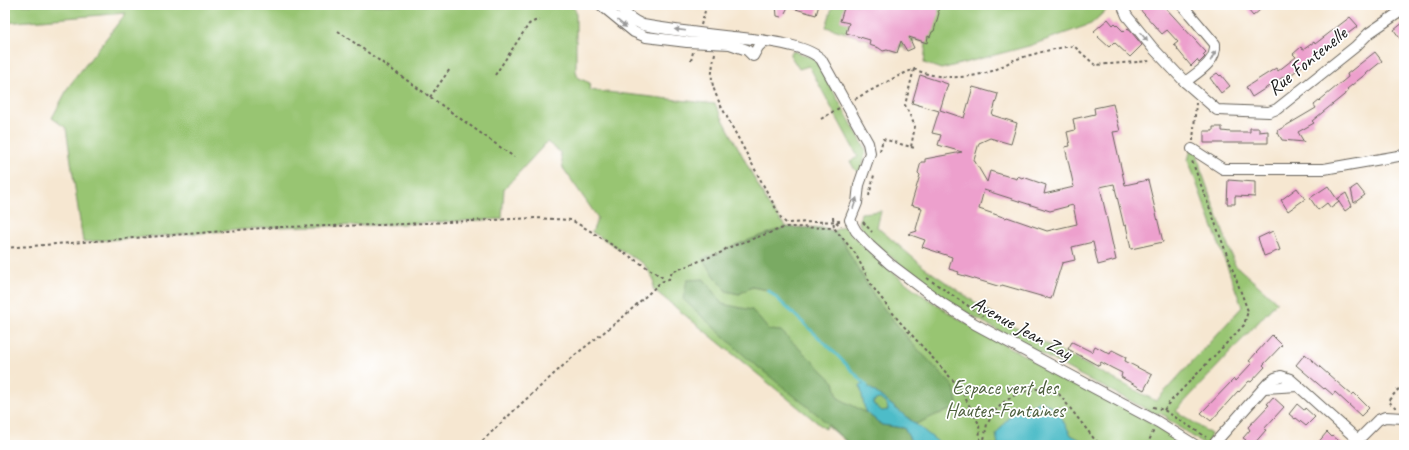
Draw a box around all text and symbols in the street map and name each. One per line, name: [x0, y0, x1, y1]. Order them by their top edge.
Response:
one-way arrow: [617, 19, 628, 28]
street label: Rue Fontenelle: [1262, 20, 1353, 101]
one-way arrow: [674, 27, 686, 34]
one-way arrow: [1140, 31, 1149, 42]
one-way arrow: [1210, 50, 1216, 62]
one-way arrow: [853, 196, 859, 208]
street label: Avenue Jean Zay: [968, 290, 1077, 366]
park label: Espace vert des Hautes-Fontaines: [945, 375, 1067, 423]

